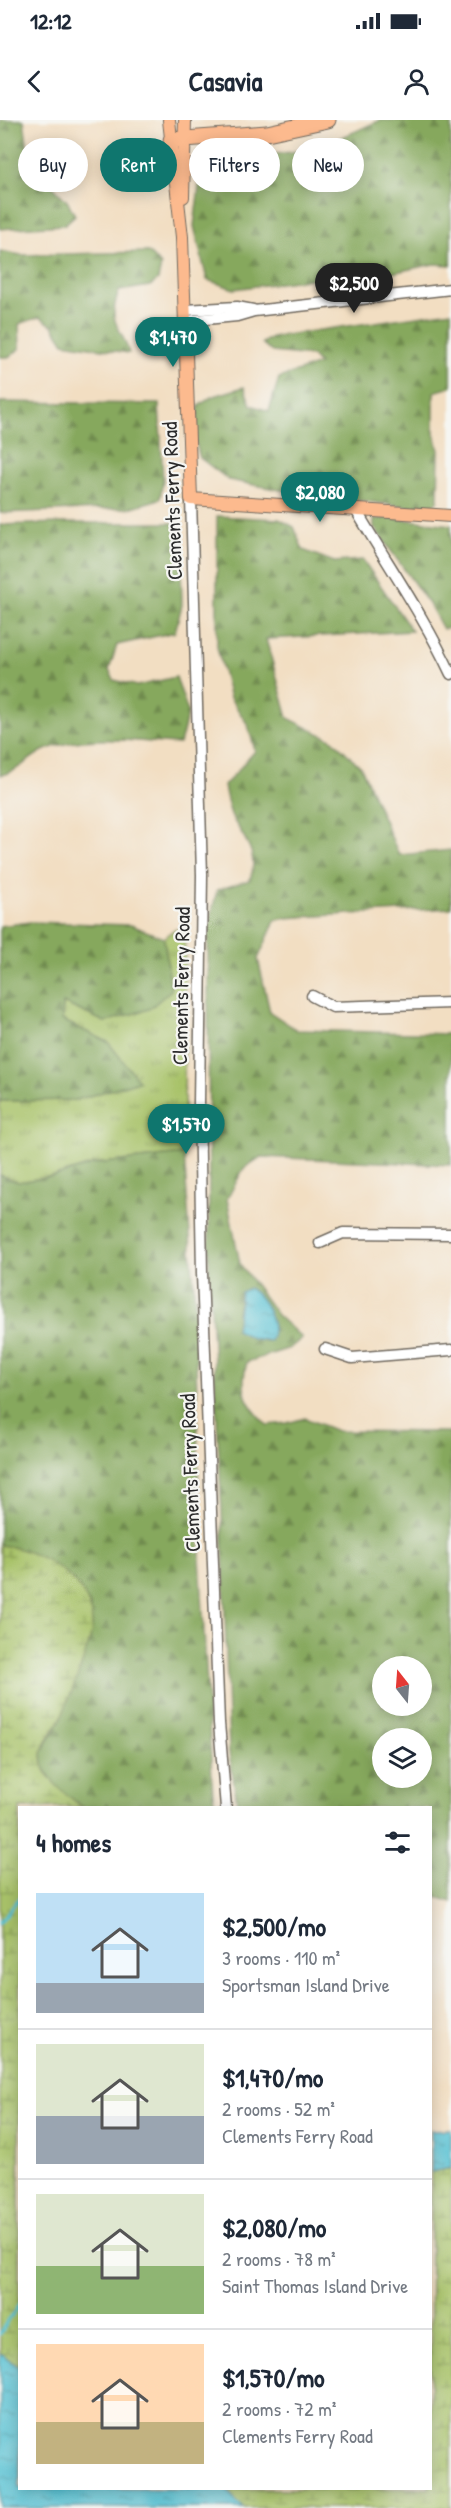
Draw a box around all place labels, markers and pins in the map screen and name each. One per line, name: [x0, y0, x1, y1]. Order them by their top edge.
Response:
pin: $2,500: [305, 263, 403, 314]
pin: $1,470: [124, 317, 222, 368]
pin: $2,080: [271, 472, 369, 523]
pin: $1,570: [137, 1104, 235, 1155]

